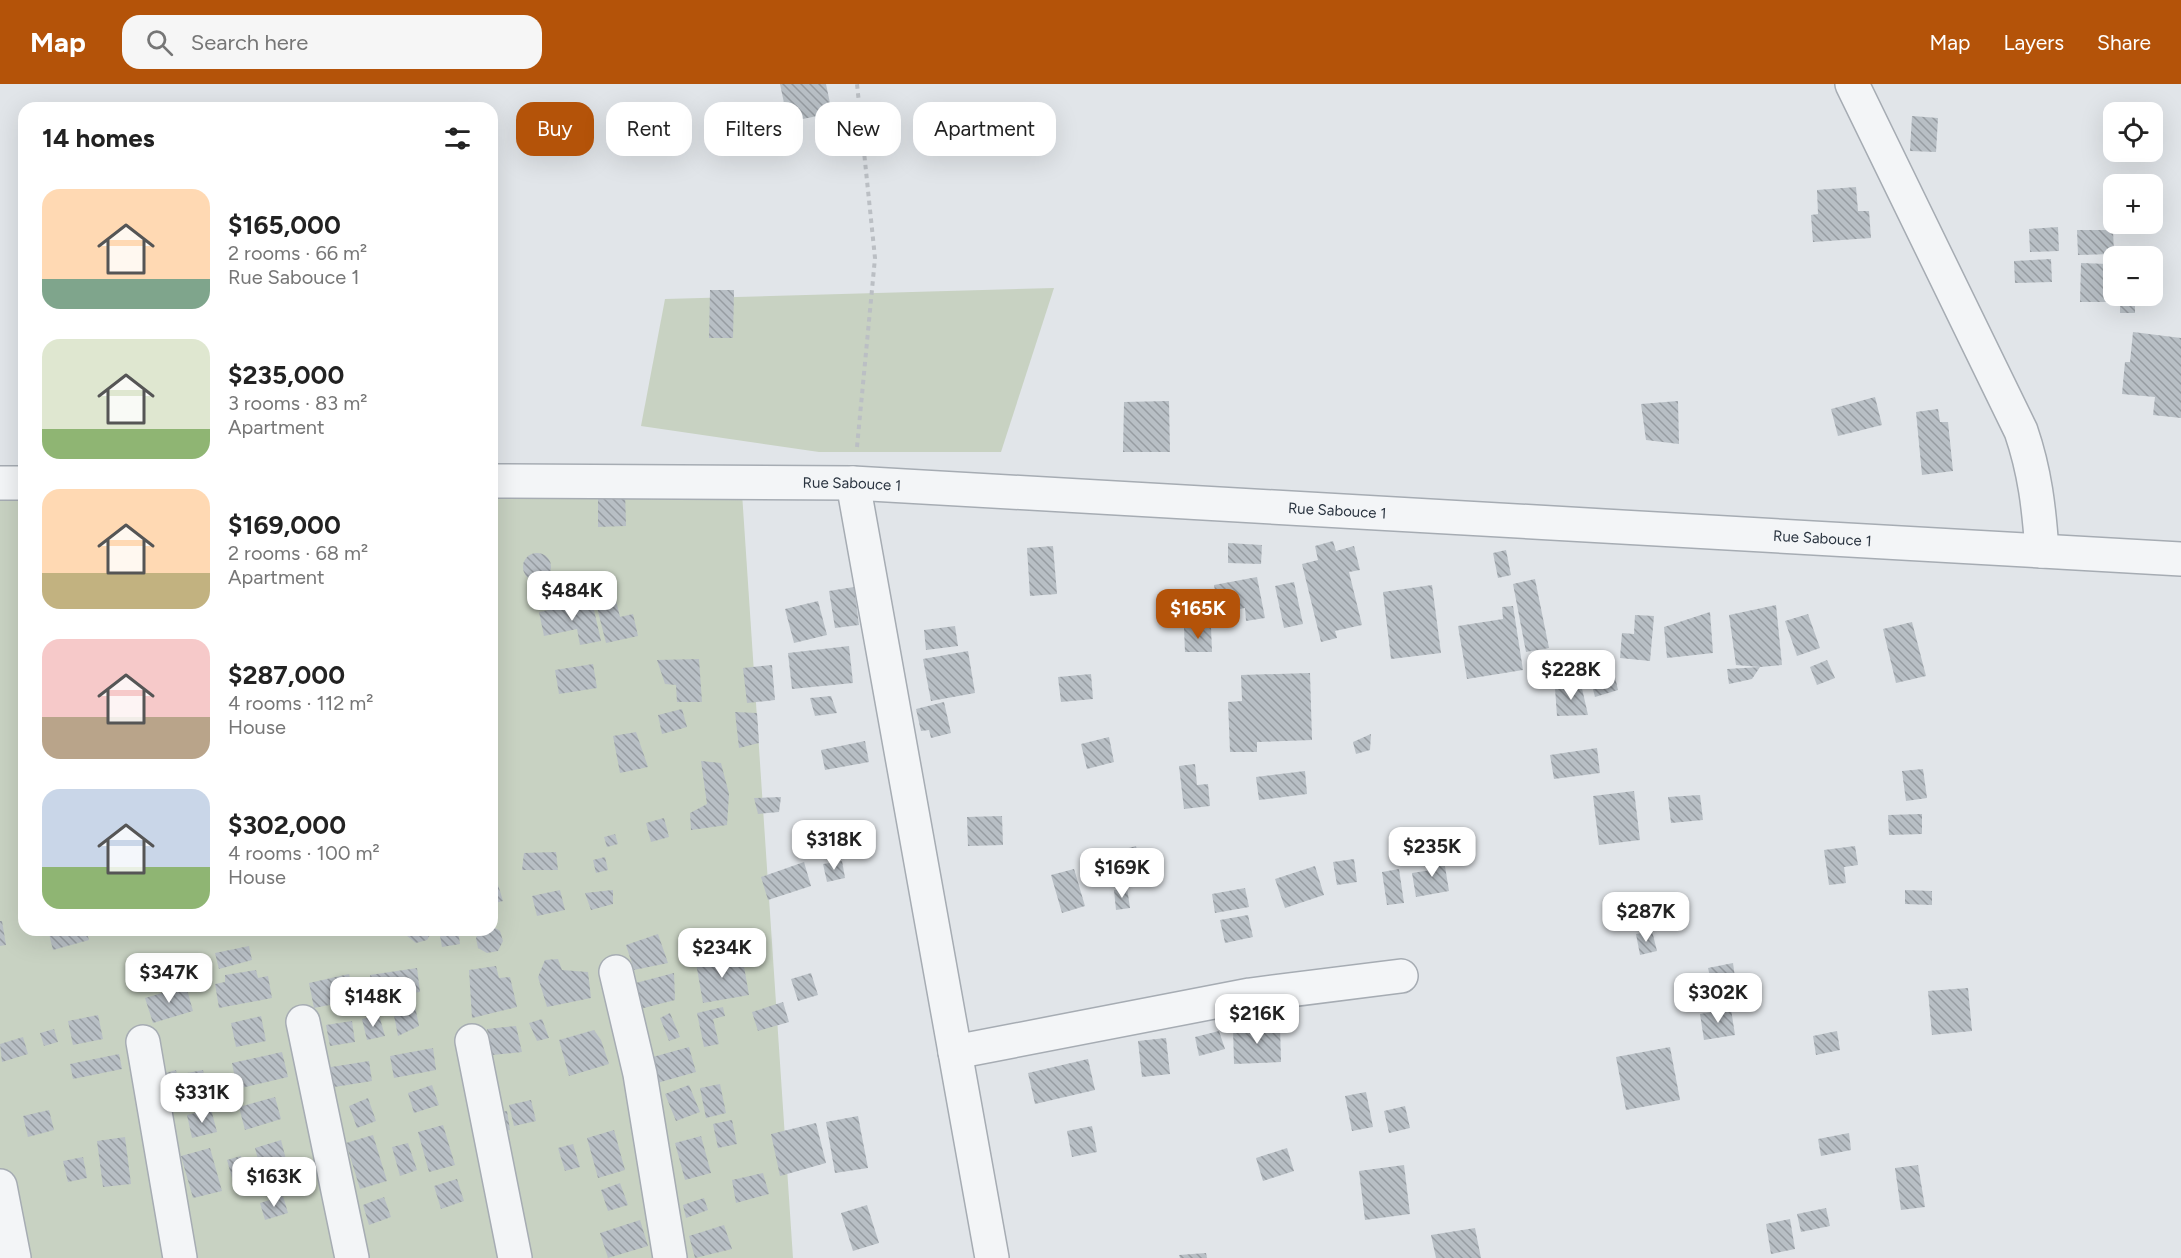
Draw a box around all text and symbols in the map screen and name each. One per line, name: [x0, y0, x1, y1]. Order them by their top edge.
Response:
search box: [122, 15, 542, 69]
text: Map: [30, 25, 86, 59]
icon: search: [143, 26, 176, 59]
text: Search here: [191, 29, 308, 56]
text: Map: [1930, 30, 1970, 55]
text: Layers: [2003, 30, 2064, 55]
text: Share: [2097, 30, 2151, 55]
chip: Buy: [516, 102, 594, 156]
chip: Rent: [606, 102, 692, 156]
chip: Filters: [704, 102, 803, 156]
chip: New: [815, 102, 901, 156]
chip: Apartment: [913, 102, 1056, 156]
map controls: [2103, 102, 2163, 306]
button: locate: [2103, 102, 2163, 162]
text: 14 homes: [42, 122, 155, 154]
icon: filters: [441, 122, 474, 155]
button: +: [2103, 174, 2163, 234]
text: $165,000: [228, 209, 341, 241]
icon: home: [90, 213, 162, 285]
text: 2 rooms · 66 m²: [228, 241, 367, 265]
button: −: [2103, 246, 2163, 306]
text: Rue Sabouce 1: [228, 265, 359, 289]
text: $235,000: [228, 359, 344, 391]
icon: home: [90, 363, 162, 435]
text: 3 rooms · 83 m²: [228, 391, 367, 415]
text: Apartment: [228, 415, 325, 439]
street label: Rue Sabouce 1: [803, 474, 902, 495]
street label: Rue Sabouce 1: [1287, 499, 1387, 523]
text: $169,000: [228, 509, 341, 541]
icon: home: [90, 513, 162, 585]
street label: Rue Sabouce 1: [1773, 527, 1872, 550]
text: 2 rooms · 68 m²: [228, 541, 368, 565]
text: Apartment: [228, 565, 325, 589]
pin: $484K: [530, 571, 614, 622]
text: $484K: [541, 578, 603, 602]
pin: $165K: [1156, 589, 1240, 640]
text: $165K: [1170, 596, 1226, 620]
pin: $228K: [1529, 650, 1613, 701]
text: $228K: [1541, 657, 1601, 681]
text: $287,000: [228, 659, 345, 691]
icon: home: [90, 663, 162, 735]
text: 4 rooms · 112 m²: [228, 691, 374, 715]
text: House: [228, 715, 286, 739]
text: $302,000: [228, 809, 346, 841]
icon: home: [90, 813, 162, 885]
pin: $318K: [792, 820, 876, 871]
text: $318K: [806, 827, 862, 851]
pin: $235K: [1390, 827, 1474, 878]
text: $235K: [1403, 834, 1461, 858]
text: 4 rooms · 100 m²: [228, 841, 380, 865]
pin: $169K: [1080, 848, 1164, 899]
text: $169K: [1094, 855, 1150, 879]
text: House: [228, 865, 286, 889]
pin: $287K: [1604, 892, 1688, 943]
text: $287K: [1616, 899, 1676, 923]
pin: $234K: [680, 928, 764, 979]
text: $234K: [692, 935, 752, 959]
pin: $347K: [127, 953, 211, 1004]
text: $347K: [139, 960, 199, 984]
pin: $302K: [1676, 973, 1760, 1024]
pin: $148K: [331, 977, 415, 1028]
text: $302K: [1688, 980, 1748, 1004]
text: $148K: [344, 984, 402, 1008]
pin: $216K: [1215, 994, 1299, 1045]
text: $216K: [1229, 1001, 1285, 1025]
pin: $331K: [160, 1073, 244, 1124]
text: $331K: [174, 1080, 230, 1104]
pin: $163K: [232, 1157, 316, 1208]
text: $163K: [246, 1164, 302, 1188]

